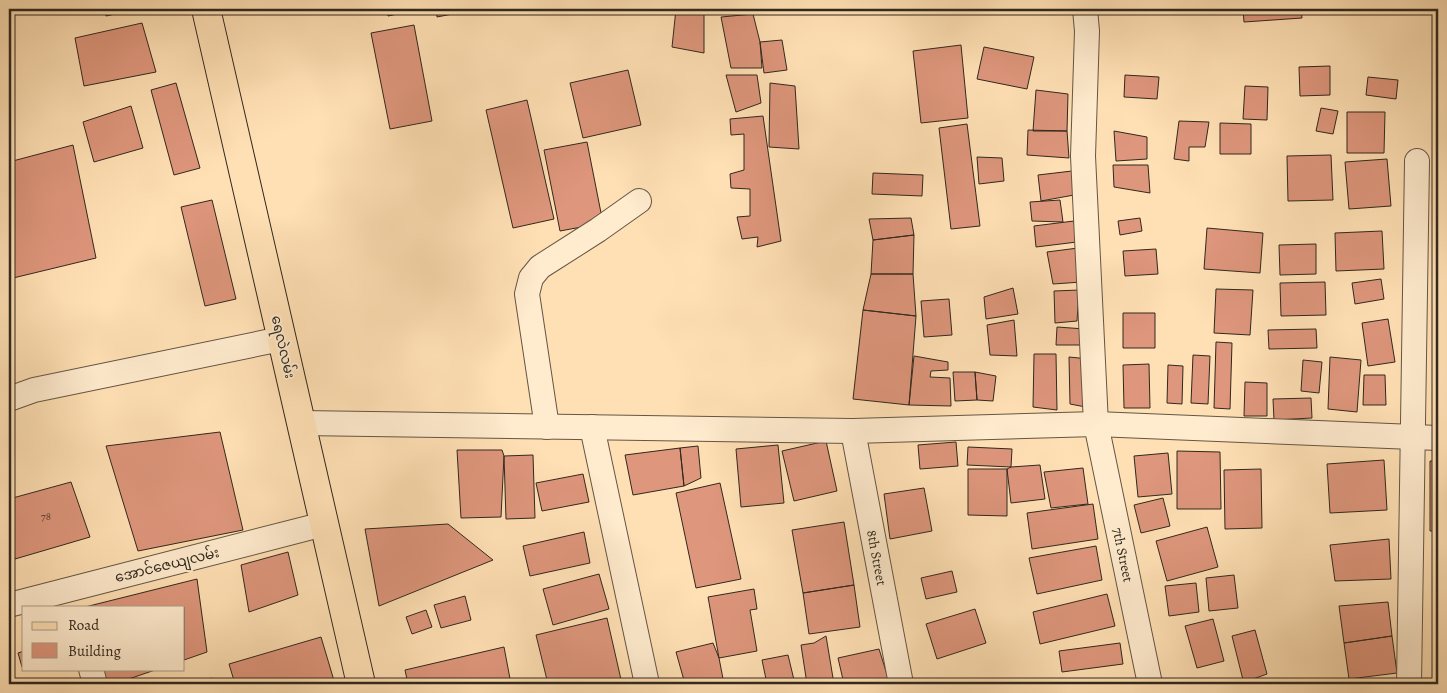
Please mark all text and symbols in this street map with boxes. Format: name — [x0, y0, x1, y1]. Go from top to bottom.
street label: ရေလဲလမ်း — [265, 313, 300, 381]
house number: 78 — [41, 509, 51, 524]
street label: 7th Street — [1108, 526, 1138, 584]
street label: 8th Street — [862, 528, 892, 587]
street label: အောင်ဇေယျလမ်း — [113, 542, 222, 589]
legend — [22, 606, 185, 670]
text: Road — [68, 615, 100, 635]
text: Building — [68, 641, 121, 661]

